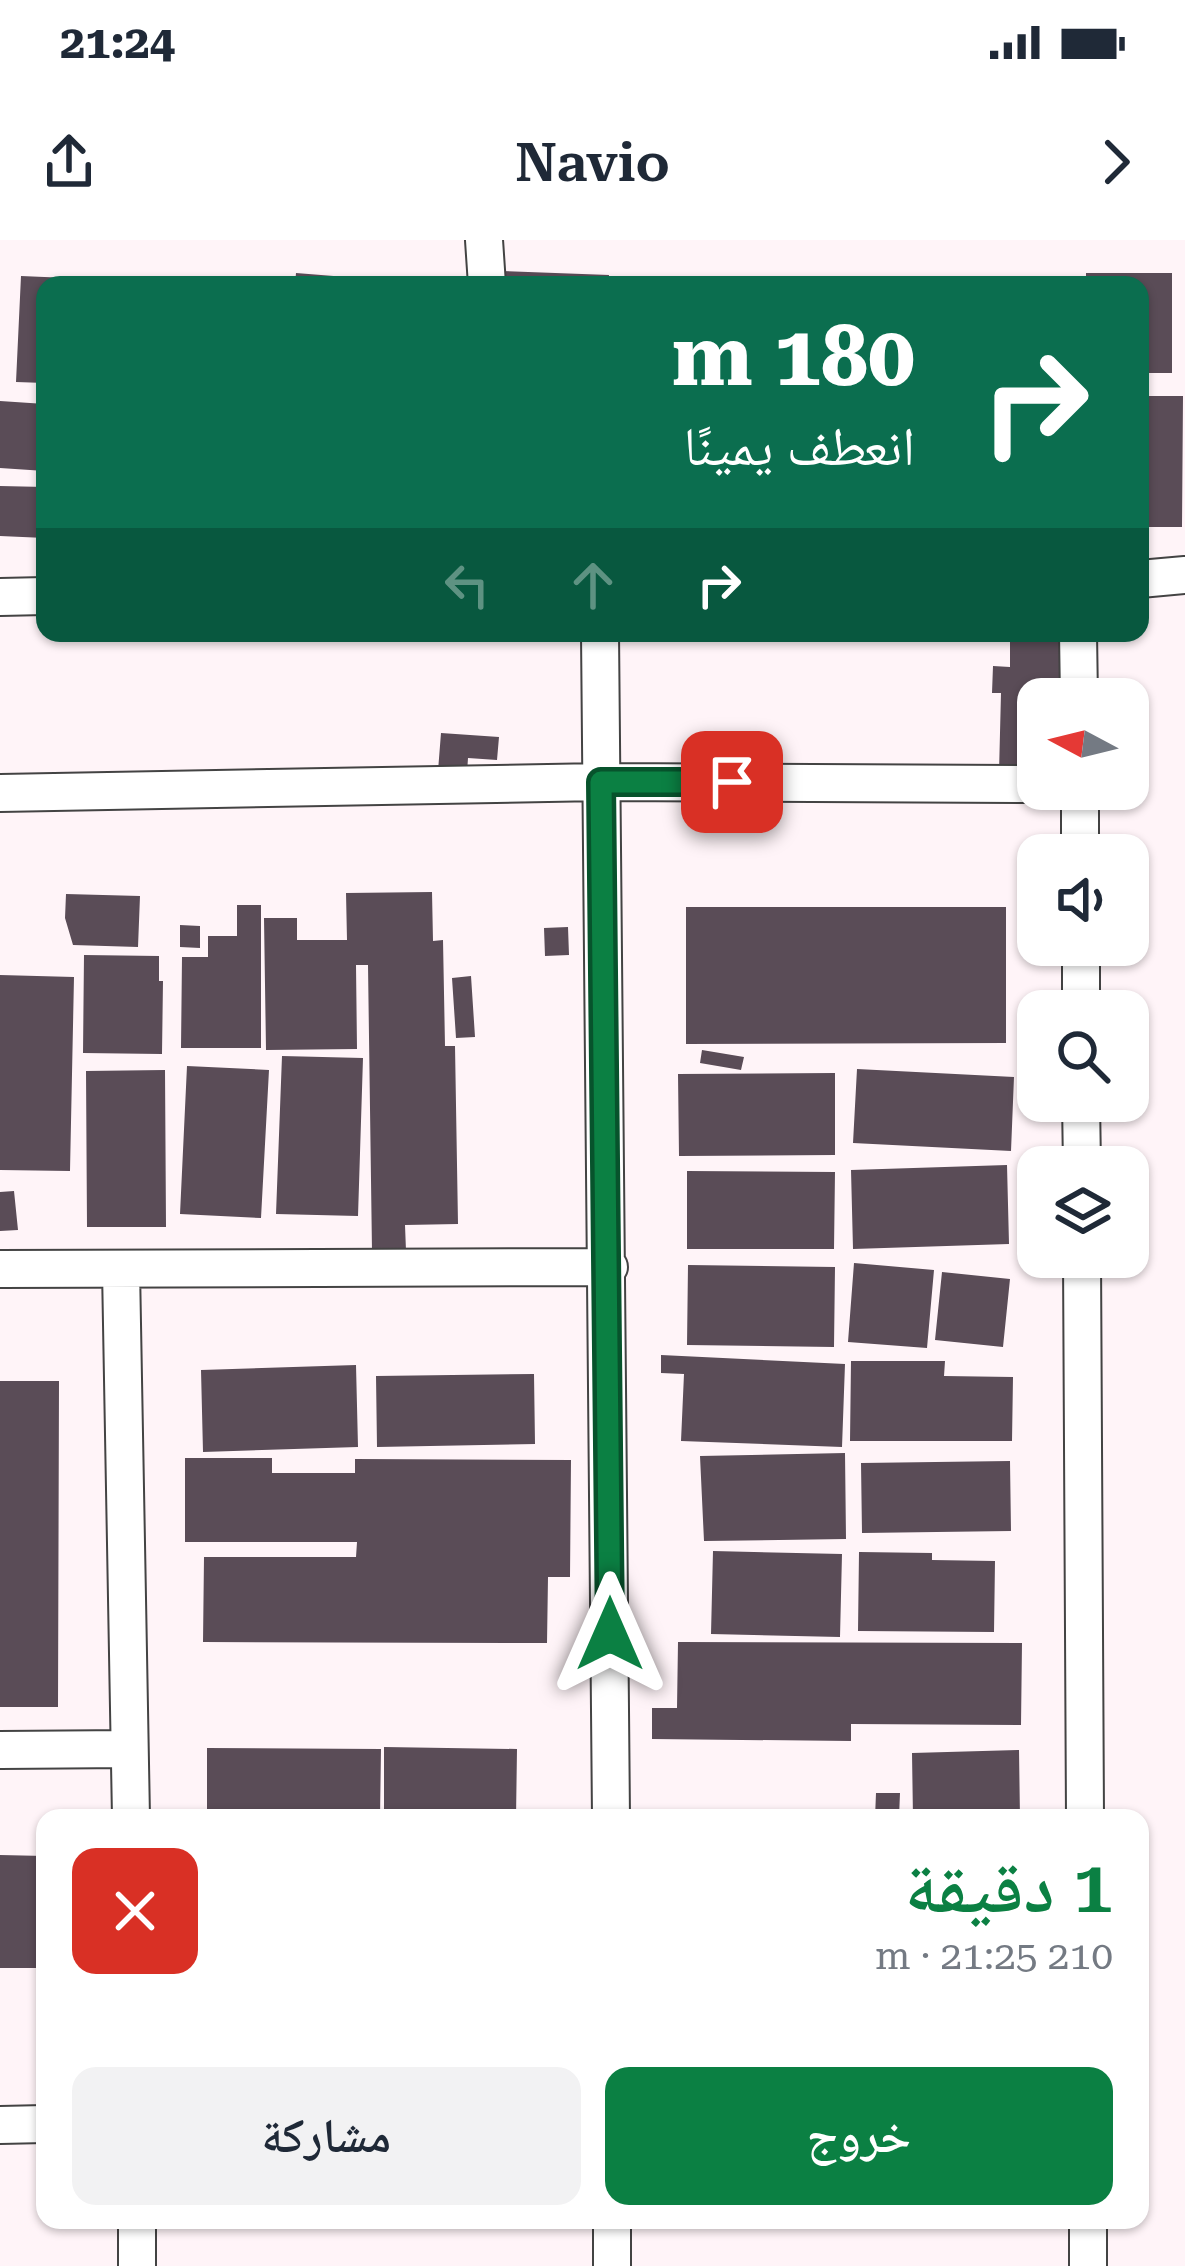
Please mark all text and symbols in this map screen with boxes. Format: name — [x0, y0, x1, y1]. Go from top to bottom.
text: 21:24 — [60, 16, 175, 69]
icon: share — [36, 129, 102, 195]
icon: forward — [1083, 129, 1149, 195]
text: Navio — [515, 131, 670, 194]
text: 180 m — [672, 307, 915, 405]
icon: right — [957, 324, 1113, 480]
text: انعطف يمينًا — [684, 415, 915, 478]
icon: left — [434, 552, 500, 618]
icon: ahead — [560, 552, 626, 618]
icon: right — [686, 552, 752, 618]
north arrow — [1017, 678, 1149, 810]
map controls — [1017, 678, 1149, 1278]
pin — [681, 731, 783, 833]
icon: arrive — [699, 749, 765, 815]
button: sound — [1017, 834, 1149, 966]
button: search — [1017, 990, 1149, 1122]
button: layers — [1017, 1146, 1149, 1278]
position arrow — [547, 1571, 673, 1697]
text: 1 دقيقة — [905, 1845, 1113, 1930]
button: close — [72, 1848, 198, 1974]
text: 210 m · 21:25 — [875, 1933, 1113, 1979]
button: مشاركة — [72, 2067, 581, 2205]
button: خروج — [605, 2067, 1113, 2205]

